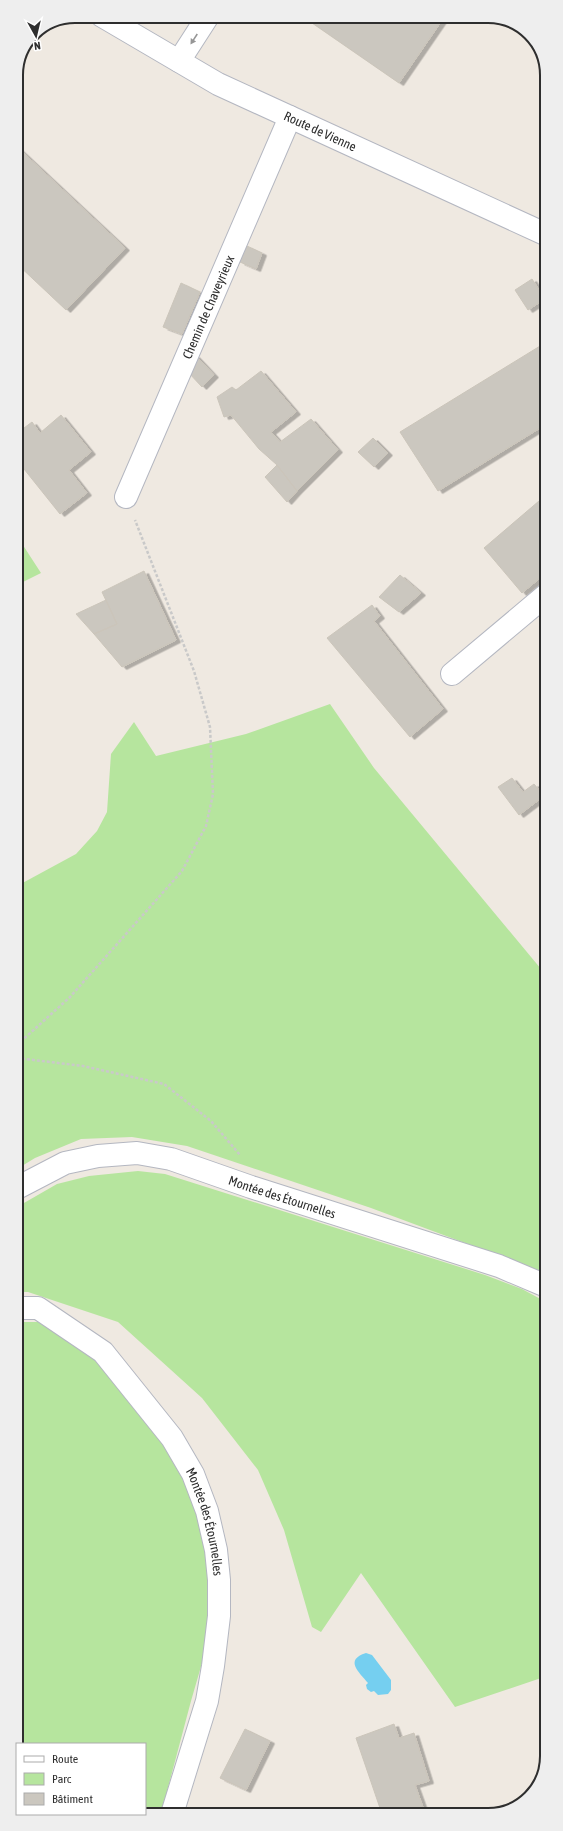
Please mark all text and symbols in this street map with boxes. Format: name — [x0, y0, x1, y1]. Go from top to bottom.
north arrow — [16, 16, 56, 56]
one-way arrow — [190, 33, 197, 44]
text: N — [33, 40, 41, 52]
street label: Route de Vienne — [282, 108, 359, 154]
street label: Chemin de Chaveyrieux — [179, 252, 237, 361]
street label: Montée des Étournelles — [227, 1172, 338, 1221]
street label: Montée des Étournelles — [183, 1465, 226, 1577]
legend — [16, 1743, 146, 1815]
text: Route — [52, 1752, 78, 1766]
text: Parc — [52, 1772, 72, 1786]
text: Bâtiment — [52, 1792, 93, 1806]

